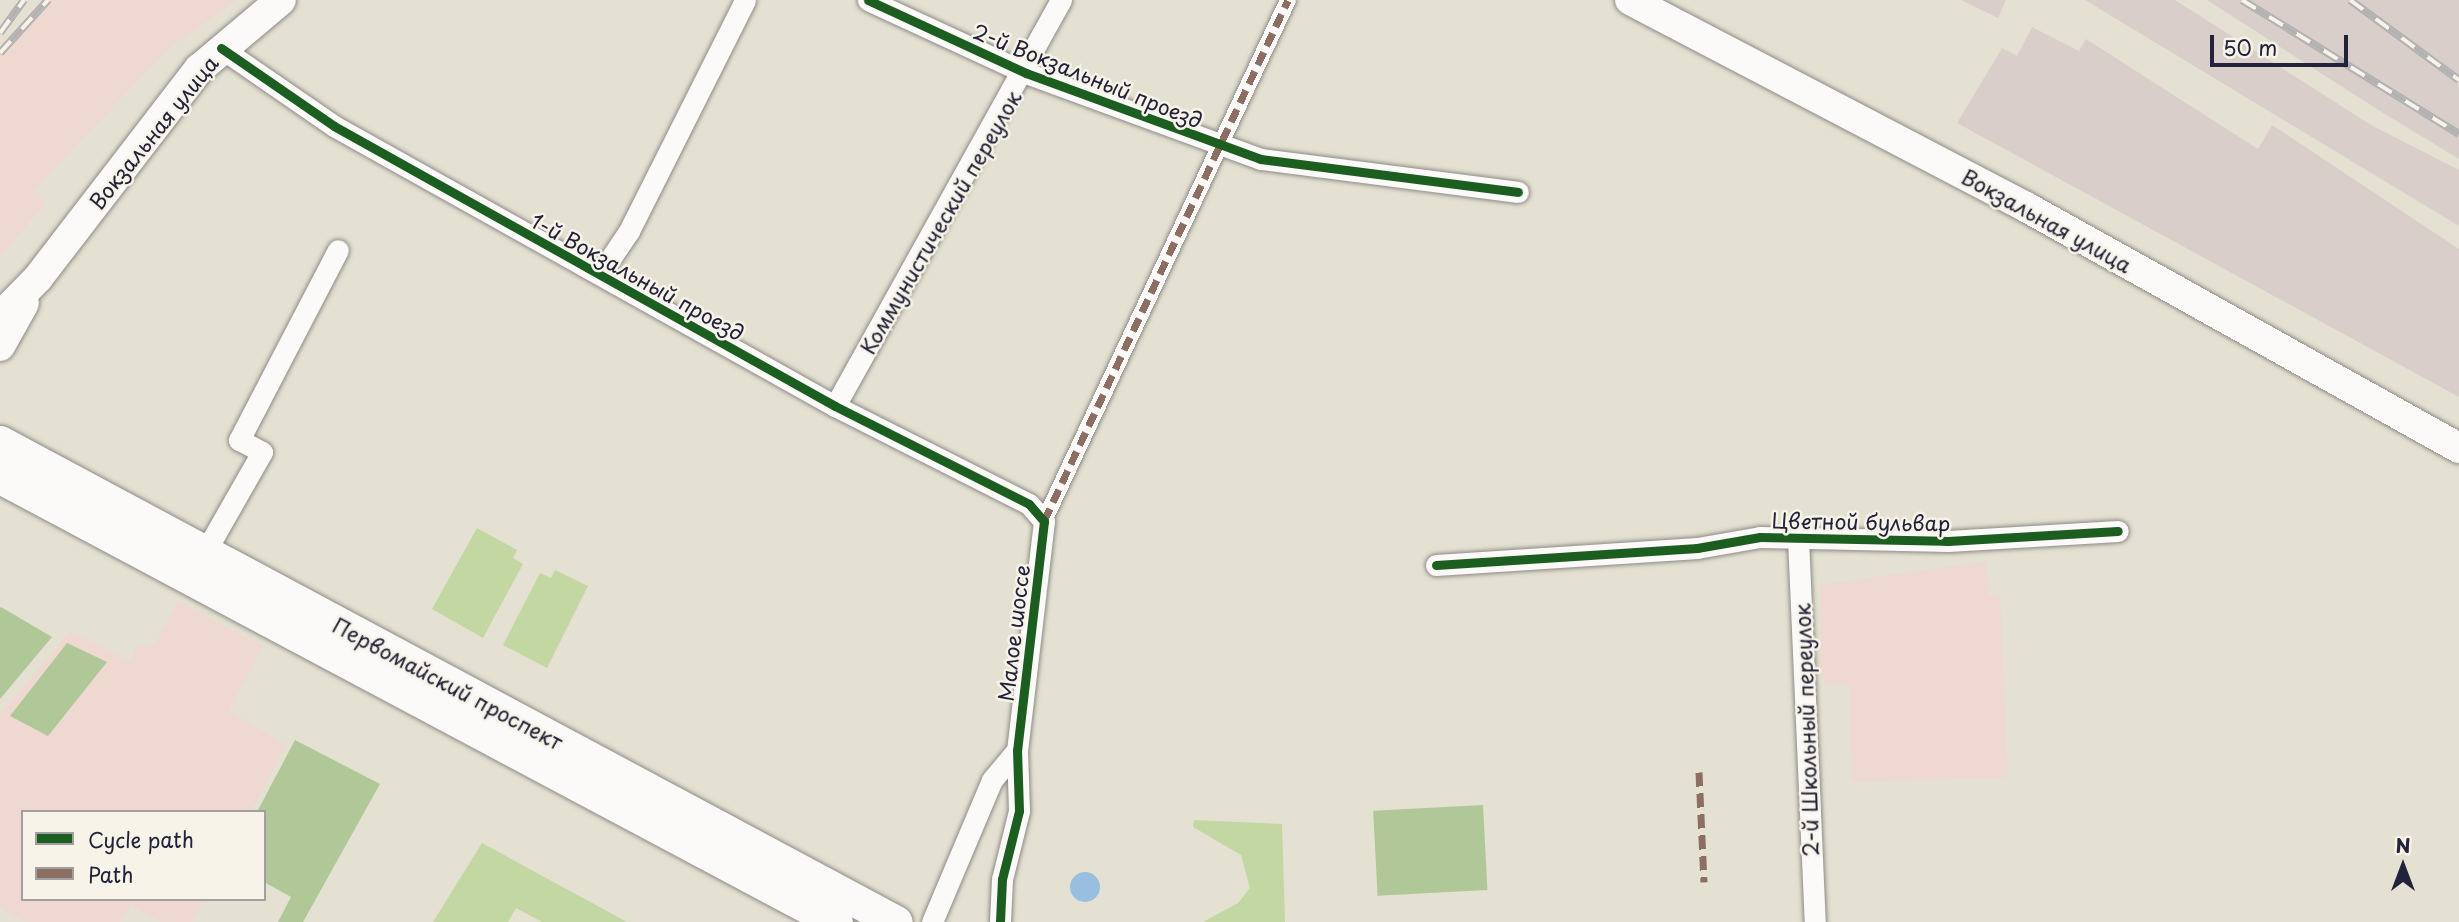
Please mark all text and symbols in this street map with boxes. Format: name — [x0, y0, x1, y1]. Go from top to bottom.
street label: 2-й Вокзальный проезд — [969, 17, 1207, 133]
scale bar — [2214, 21, 2352, 65]
text: 50 m — [2223, 31, 2277, 63]
street label: Вокзальная улица — [83, 50, 223, 214]
street label: Коммунистический переулок — [854, 86, 1026, 358]
street label: Вокзальная улица — [1957, 163, 2137, 277]
street label: 1-й Вокзальный проезд — [527, 207, 749, 345]
street label: Цветной бульвар — [1772, 507, 1950, 535]
street label: Малое шоссе — [992, 563, 1034, 703]
street label: 2-й Школьный переулок — [1789, 603, 1823, 857]
street label: Первомайский проспект — [329, 612, 567, 754]
legend — [21, 810, 266, 901]
text: Cycle path — [88, 823, 194, 855]
north arrow — [2368, 831, 2438, 901]
text: N — [2395, 831, 2411, 859]
text: Path — [88, 858, 133, 890]

